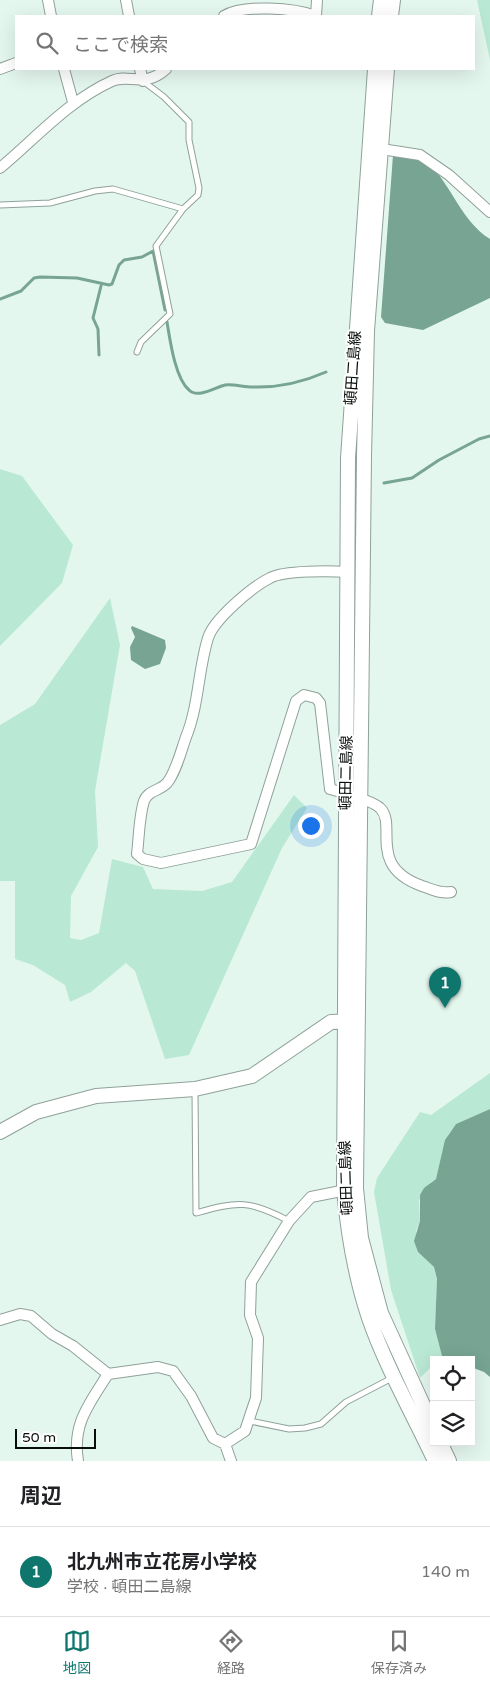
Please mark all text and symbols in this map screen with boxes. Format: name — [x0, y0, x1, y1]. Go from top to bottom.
search box — [15, 15, 475, 70]
icon: search — [33, 29, 61, 57]
text: ここで検索 — [73, 34, 168, 56]
street label: 頓田二島線 — [341, 330, 365, 406]
street label: 頓田二島線 — [336, 735, 356, 811]
your location — [298, 813, 324, 839]
pin: 1 — [429, 967, 461, 1008]
street label: 頓田二島線 — [336, 1140, 356, 1216]
map controls — [430, 1356, 475, 1446]
button: locate — [430, 1356, 475, 1401]
button: layers — [430, 1401, 475, 1446]
scale bar — [15, 1426, 96, 1449]
text: 50 m — [22, 1429, 56, 1446]
text: 周辺 — [20, 1484, 62, 1509]
text: 北九州市立花房小学校 — [67, 1551, 257, 1573]
text: 1 — [31, 1562, 41, 1582]
text: 140 m — [421, 1562, 470, 1582]
text: 学校 · 頓田二島線 — [67, 1577, 191, 1597]
tab: 地図 — [63, 1627, 91, 1677]
tab: 経路 — [217, 1627, 245, 1677]
tab: 保存済み — [371, 1627, 427, 1677]

